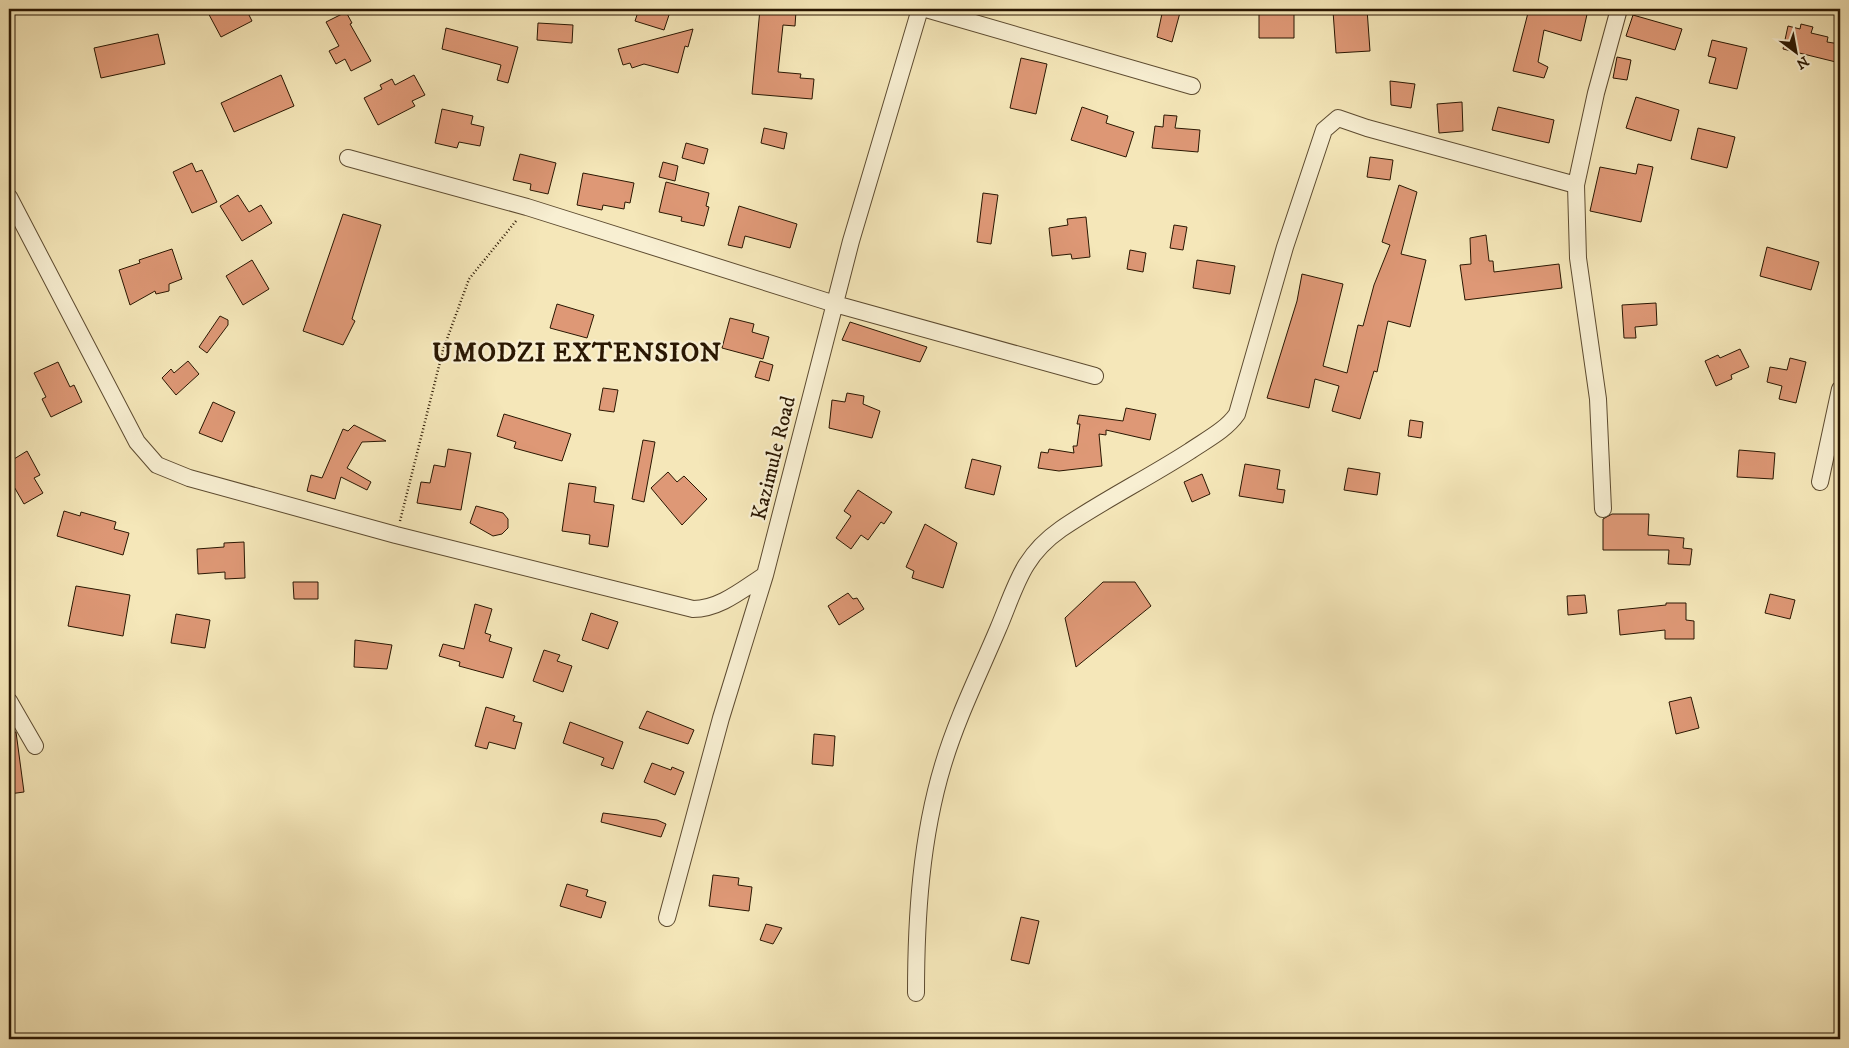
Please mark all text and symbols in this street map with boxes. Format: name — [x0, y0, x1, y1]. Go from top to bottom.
north arrow — [1772, 28, 1822, 78]
text: N — [1792, 51, 1812, 73]
district label: UMODZI EXTENSION — [432, 337, 722, 370]
street label: Kazimule Road — [746, 393, 802, 523]

